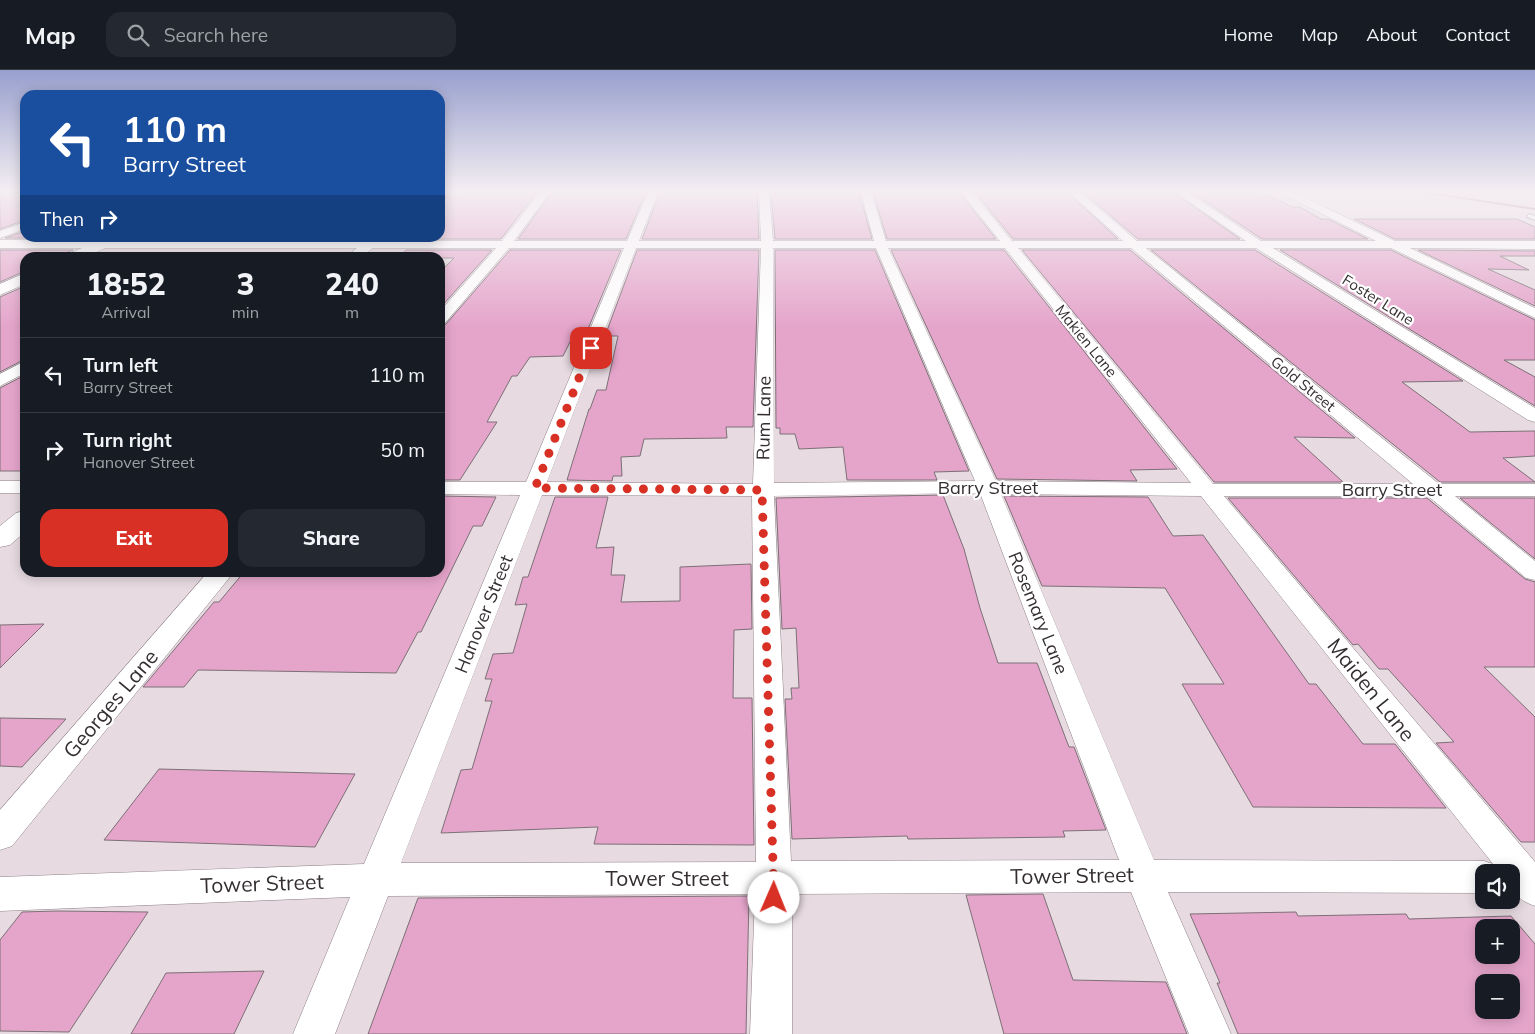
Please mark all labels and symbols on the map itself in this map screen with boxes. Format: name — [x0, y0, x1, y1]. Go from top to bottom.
street label: Foster Lane — [1339, 270, 1418, 329]
street label: Makien Lane — [1051, 300, 1122, 381]
pin — [570, 327, 612, 369]
street label: Gold Street — [1267, 352, 1339, 415]
street label: Rum Lane — [751, 376, 776, 460]
street label: Barry Street — [938, 476, 1038, 499]
street label: Barry Street — [1342, 478, 1442, 501]
street label: Rosemary Lane — [1003, 548, 1074, 677]
street label: Hanover Street — [449, 551, 518, 676]
street label: Maiden Lane — [1322, 633, 1421, 746]
street label: Georges Lane — [57, 644, 163, 763]
street label: Tower Street — [1010, 861, 1134, 889]
street label: Tower Street — [605, 865, 729, 891]
street label: Tower Street — [200, 868, 324, 898]
position arrow — [747, 871, 799, 923]

